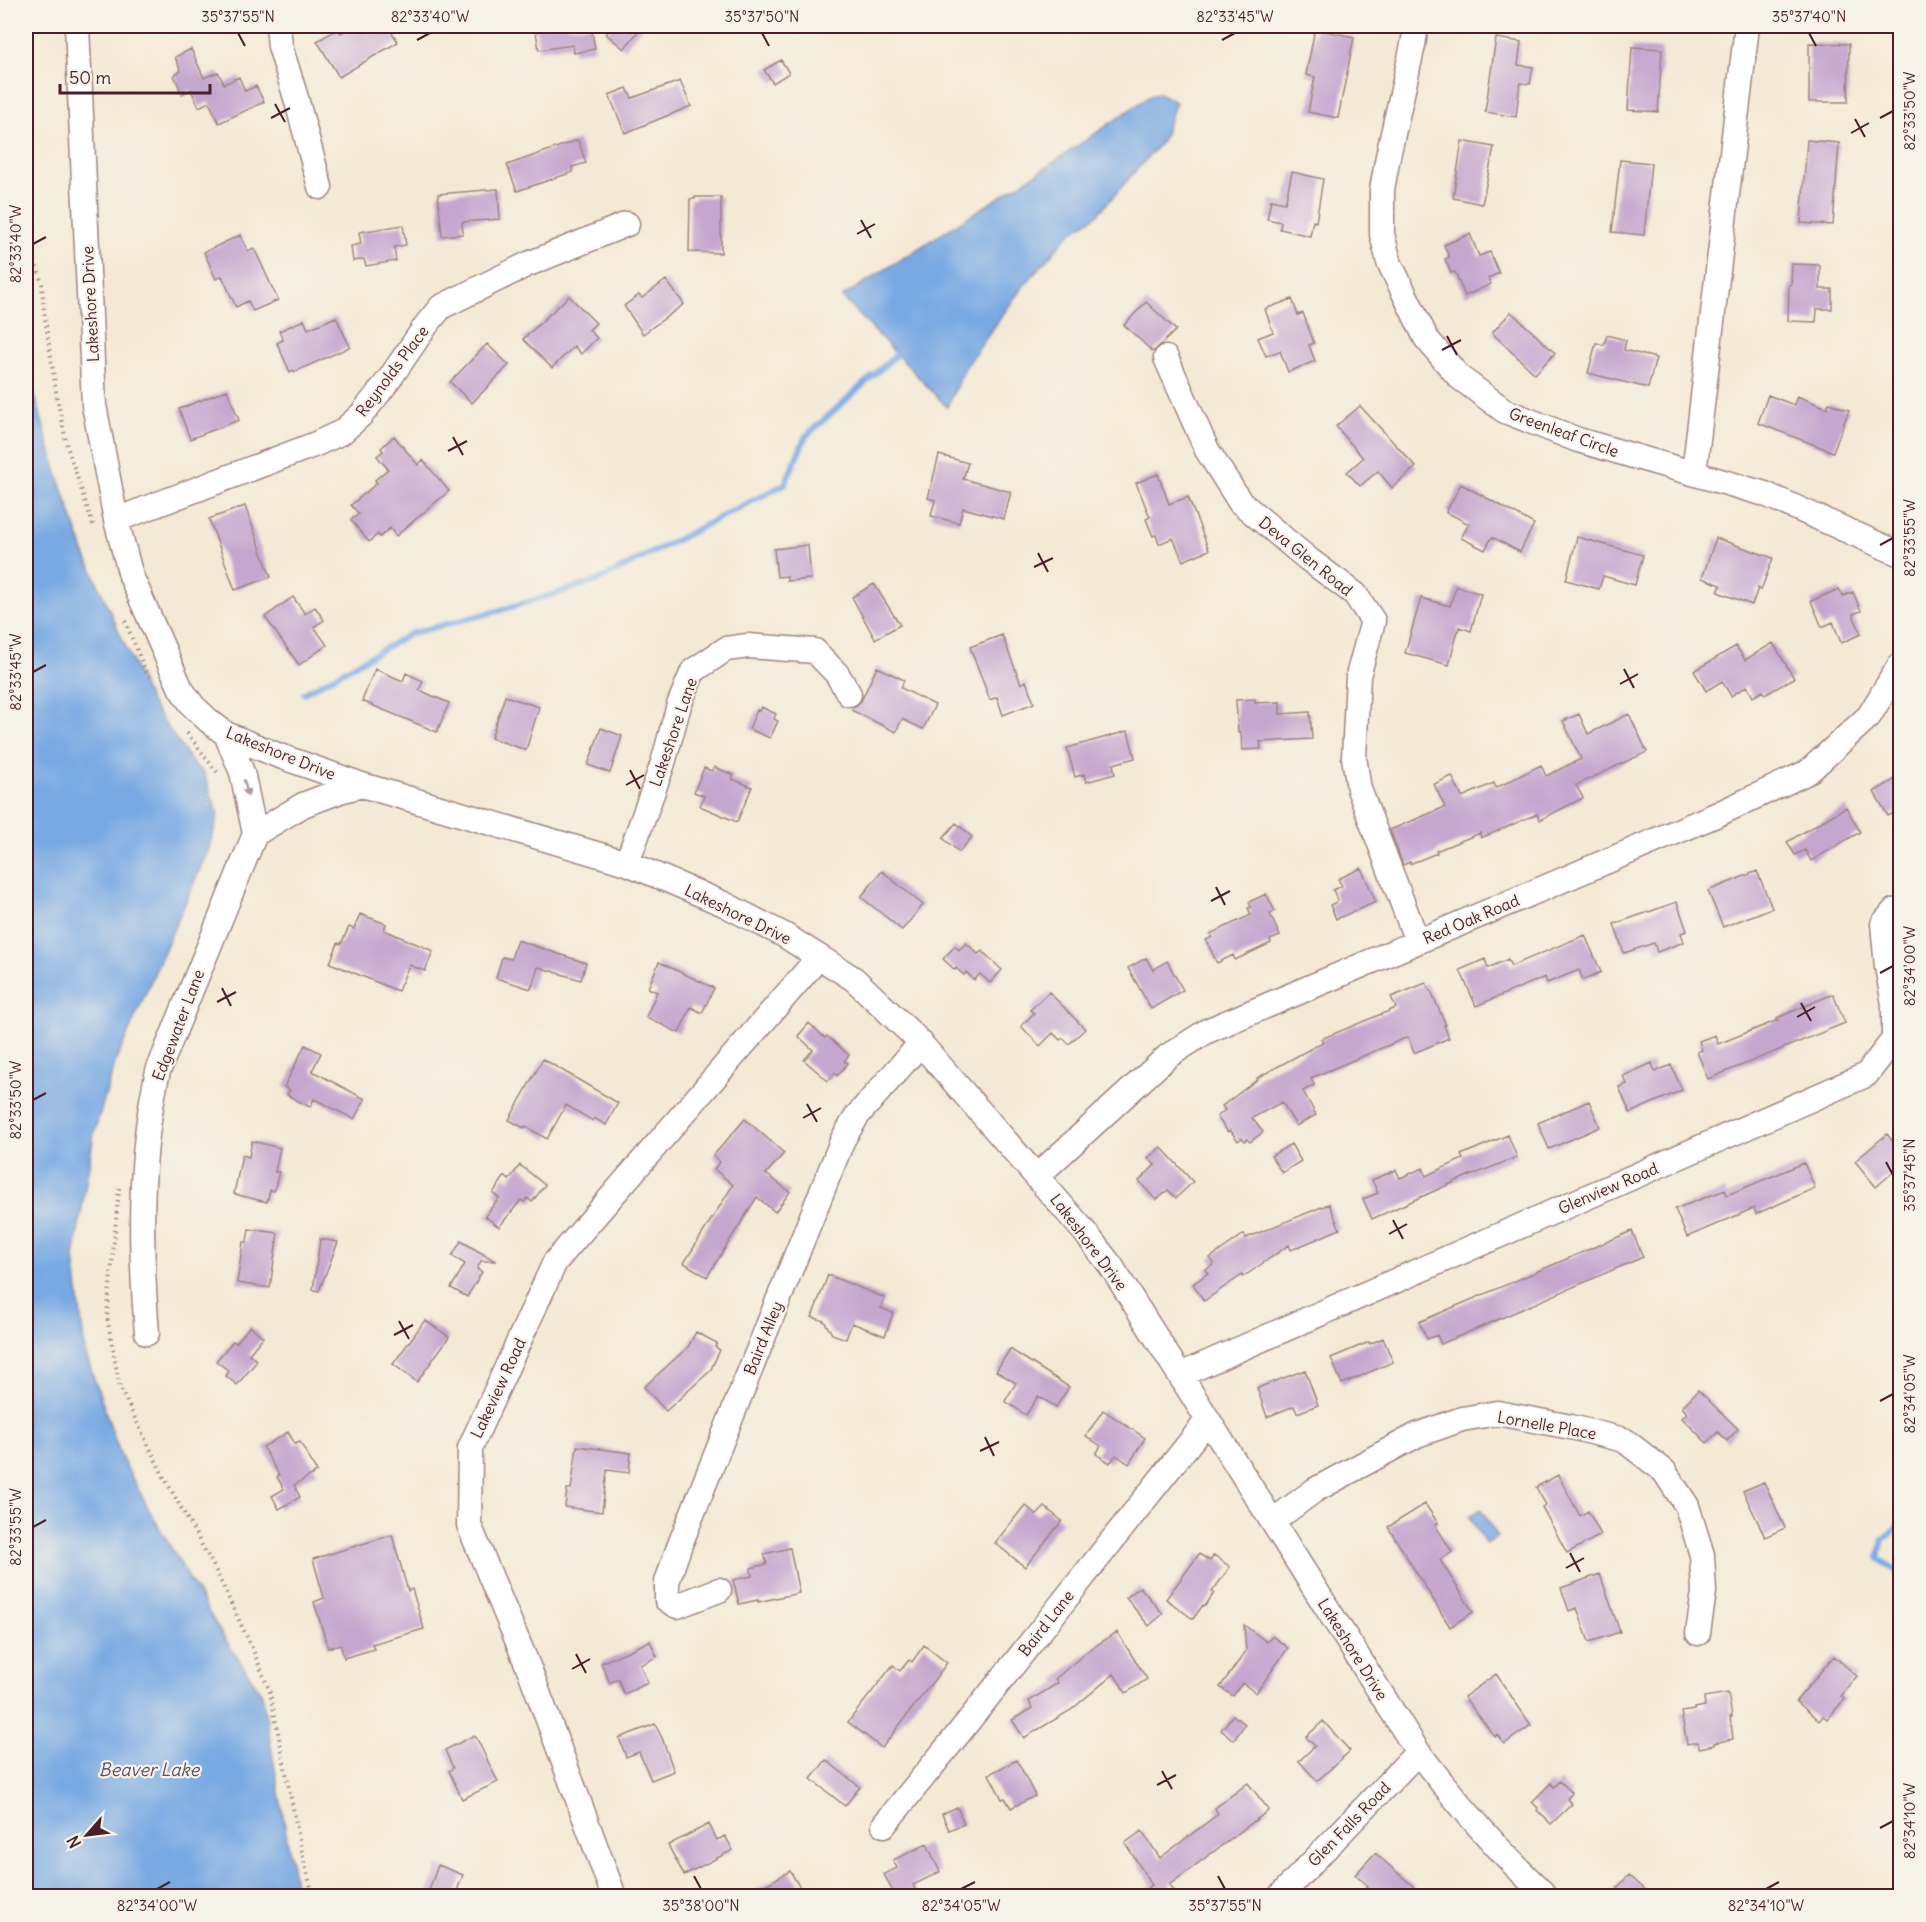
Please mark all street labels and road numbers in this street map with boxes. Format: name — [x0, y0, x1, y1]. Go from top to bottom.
street label: Lakeshore Drive — [77, 245, 103, 363]
street label: Reynolds Place — [351, 322, 433, 420]
street label: Greenleaf Circle — [1506, 403, 1622, 461]
street label: Deva Glen Road — [1255, 512, 1357, 600]
street label: Lakeshore Lane — [645, 675, 701, 789]
street label: Lakeshore Drive — [223, 722, 339, 784]
street label: Lakeshore Drive — [681, 880, 795, 948]
street label: Red Oak Road — [1420, 890, 1522, 948]
street label: Edgewater Lane — [148, 967, 208, 1083]
street label: Glenview Road — [1555, 1158, 1661, 1218]
street label: Lakeshore Drive — [1046, 1190, 1132, 1294]
street label: Baird Alley — [739, 1298, 787, 1378]
street label: Lakeview Road — [466, 1335, 530, 1441]
street label: Lornelle Place — [1496, 1406, 1598, 1444]
street label: Baird Lane — [1014, 1586, 1078, 1660]
street label: Lakeshore Drive — [1314, 1594, 1392, 1704]
street label: Glen Falls Road — [1304, 1777, 1394, 1871]

